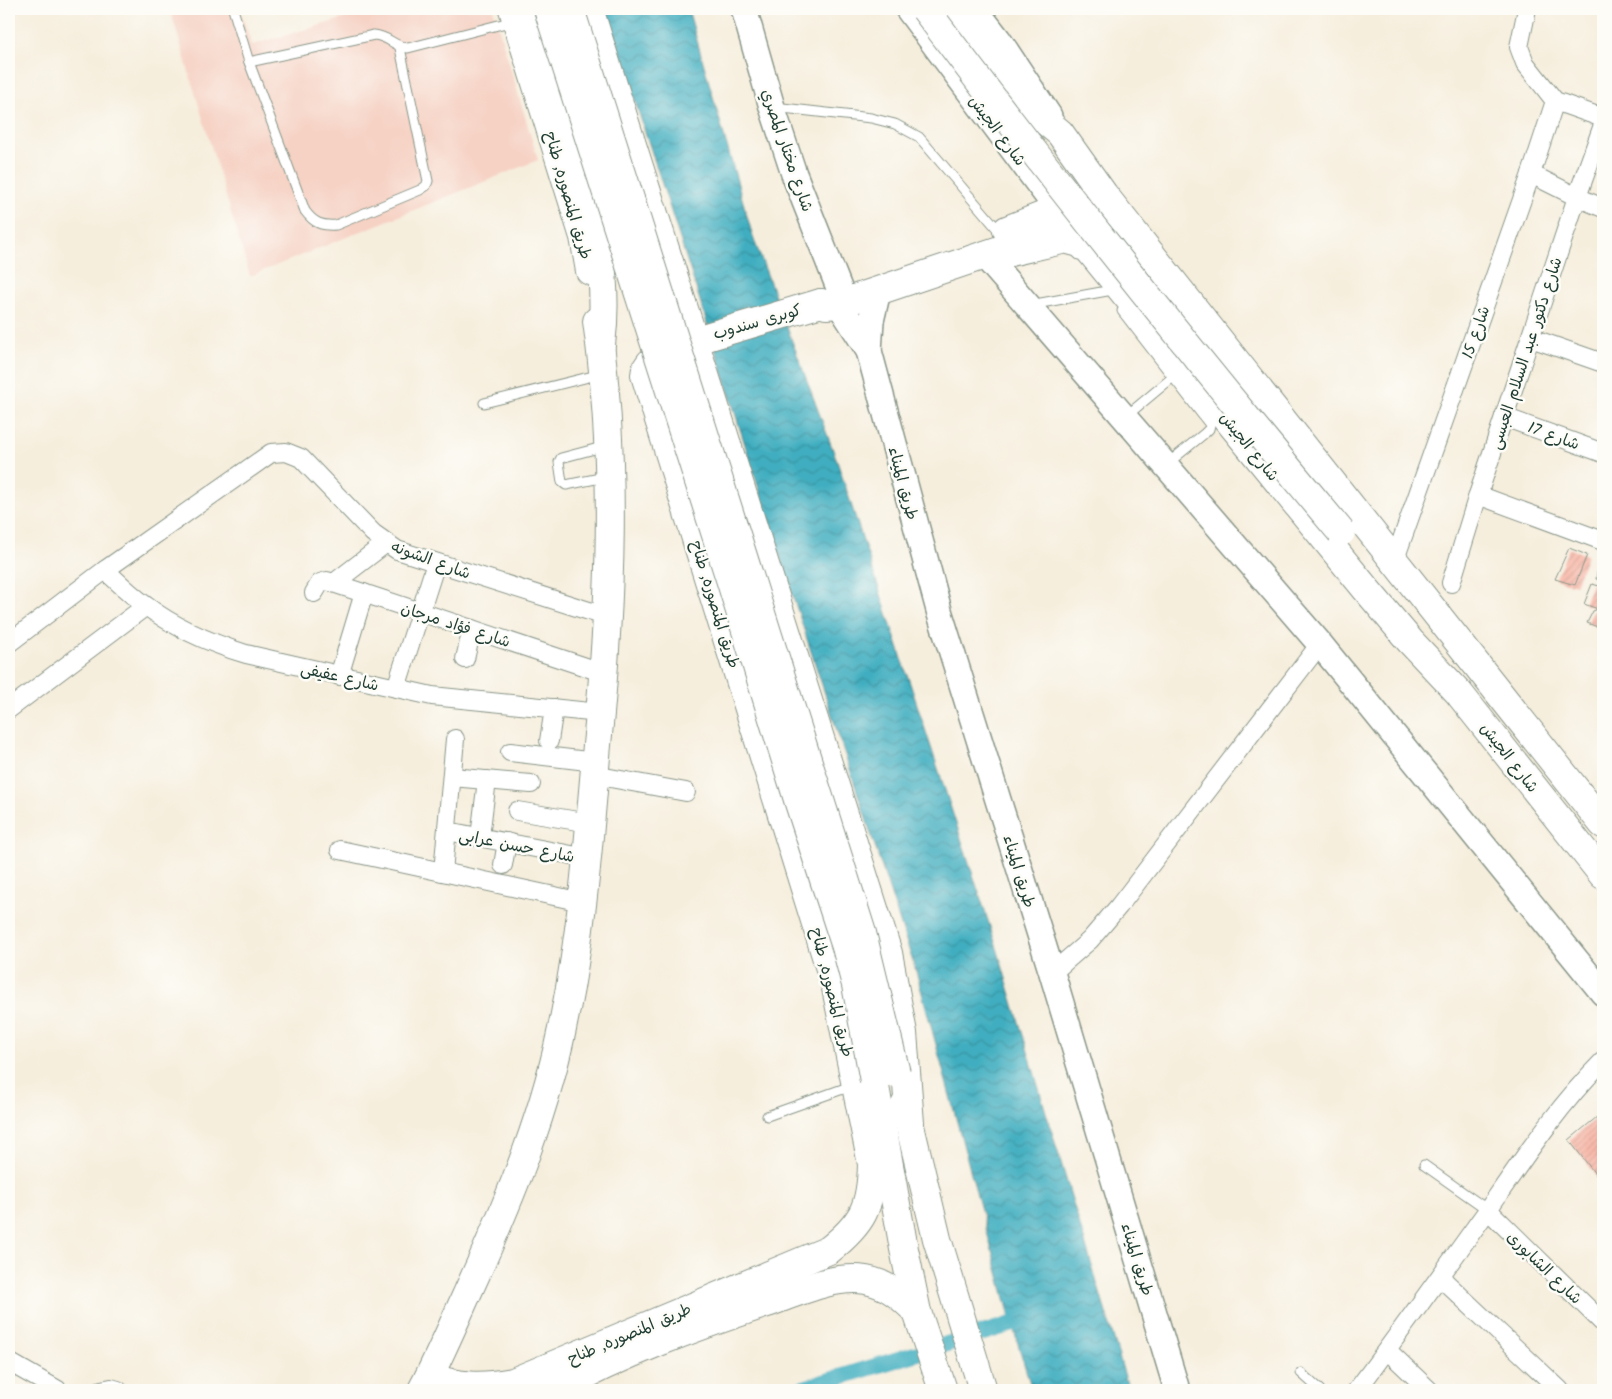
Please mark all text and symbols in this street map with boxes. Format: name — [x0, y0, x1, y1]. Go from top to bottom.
street label: شارع مختار المصري — [754, 86, 819, 215]
street label: شارع الجيش — [962, 90, 1032, 172]
street label: طريق المنصوره, طناح — [537, 128, 598, 263]
street label: شارع دكتور عبد السلام العبسى — [1483, 254, 1569, 453]
street label: كوبرى سندوب — [710, 298, 805, 347]
street label: شارع 15 — [1456, 303, 1497, 362]
street label: شارع الجيش — [1213, 407, 1285, 487]
street label: شارع 17 — [1524, 416, 1583, 457]
street label: طريق الميناء — [881, 444, 924, 523]
street label: شارع الشونه — [387, 534, 474, 586]
street label: طريق المنصوره, طناح — [683, 537, 746, 672]
street label: شارع فؤاد مرجان — [398, 596, 513, 655]
street label: شارع عفيفى — [298, 656, 381, 699]
street label: شارع الجيش — [1473, 717, 1544, 798]
street label: شارع حسن عرابى — [457, 823, 577, 870]
street label: طريق الميناء — [996, 832, 1042, 911]
street label: طريق المنصوره, طناح — [803, 925, 860, 1060]
street label: طريق الميناء — [1114, 1220, 1160, 1299]
street label: شارع الشابورى — [1500, 1225, 1587, 1311]
street label: طريق المنصوره, طناح — [564, 1297, 696, 1372]

